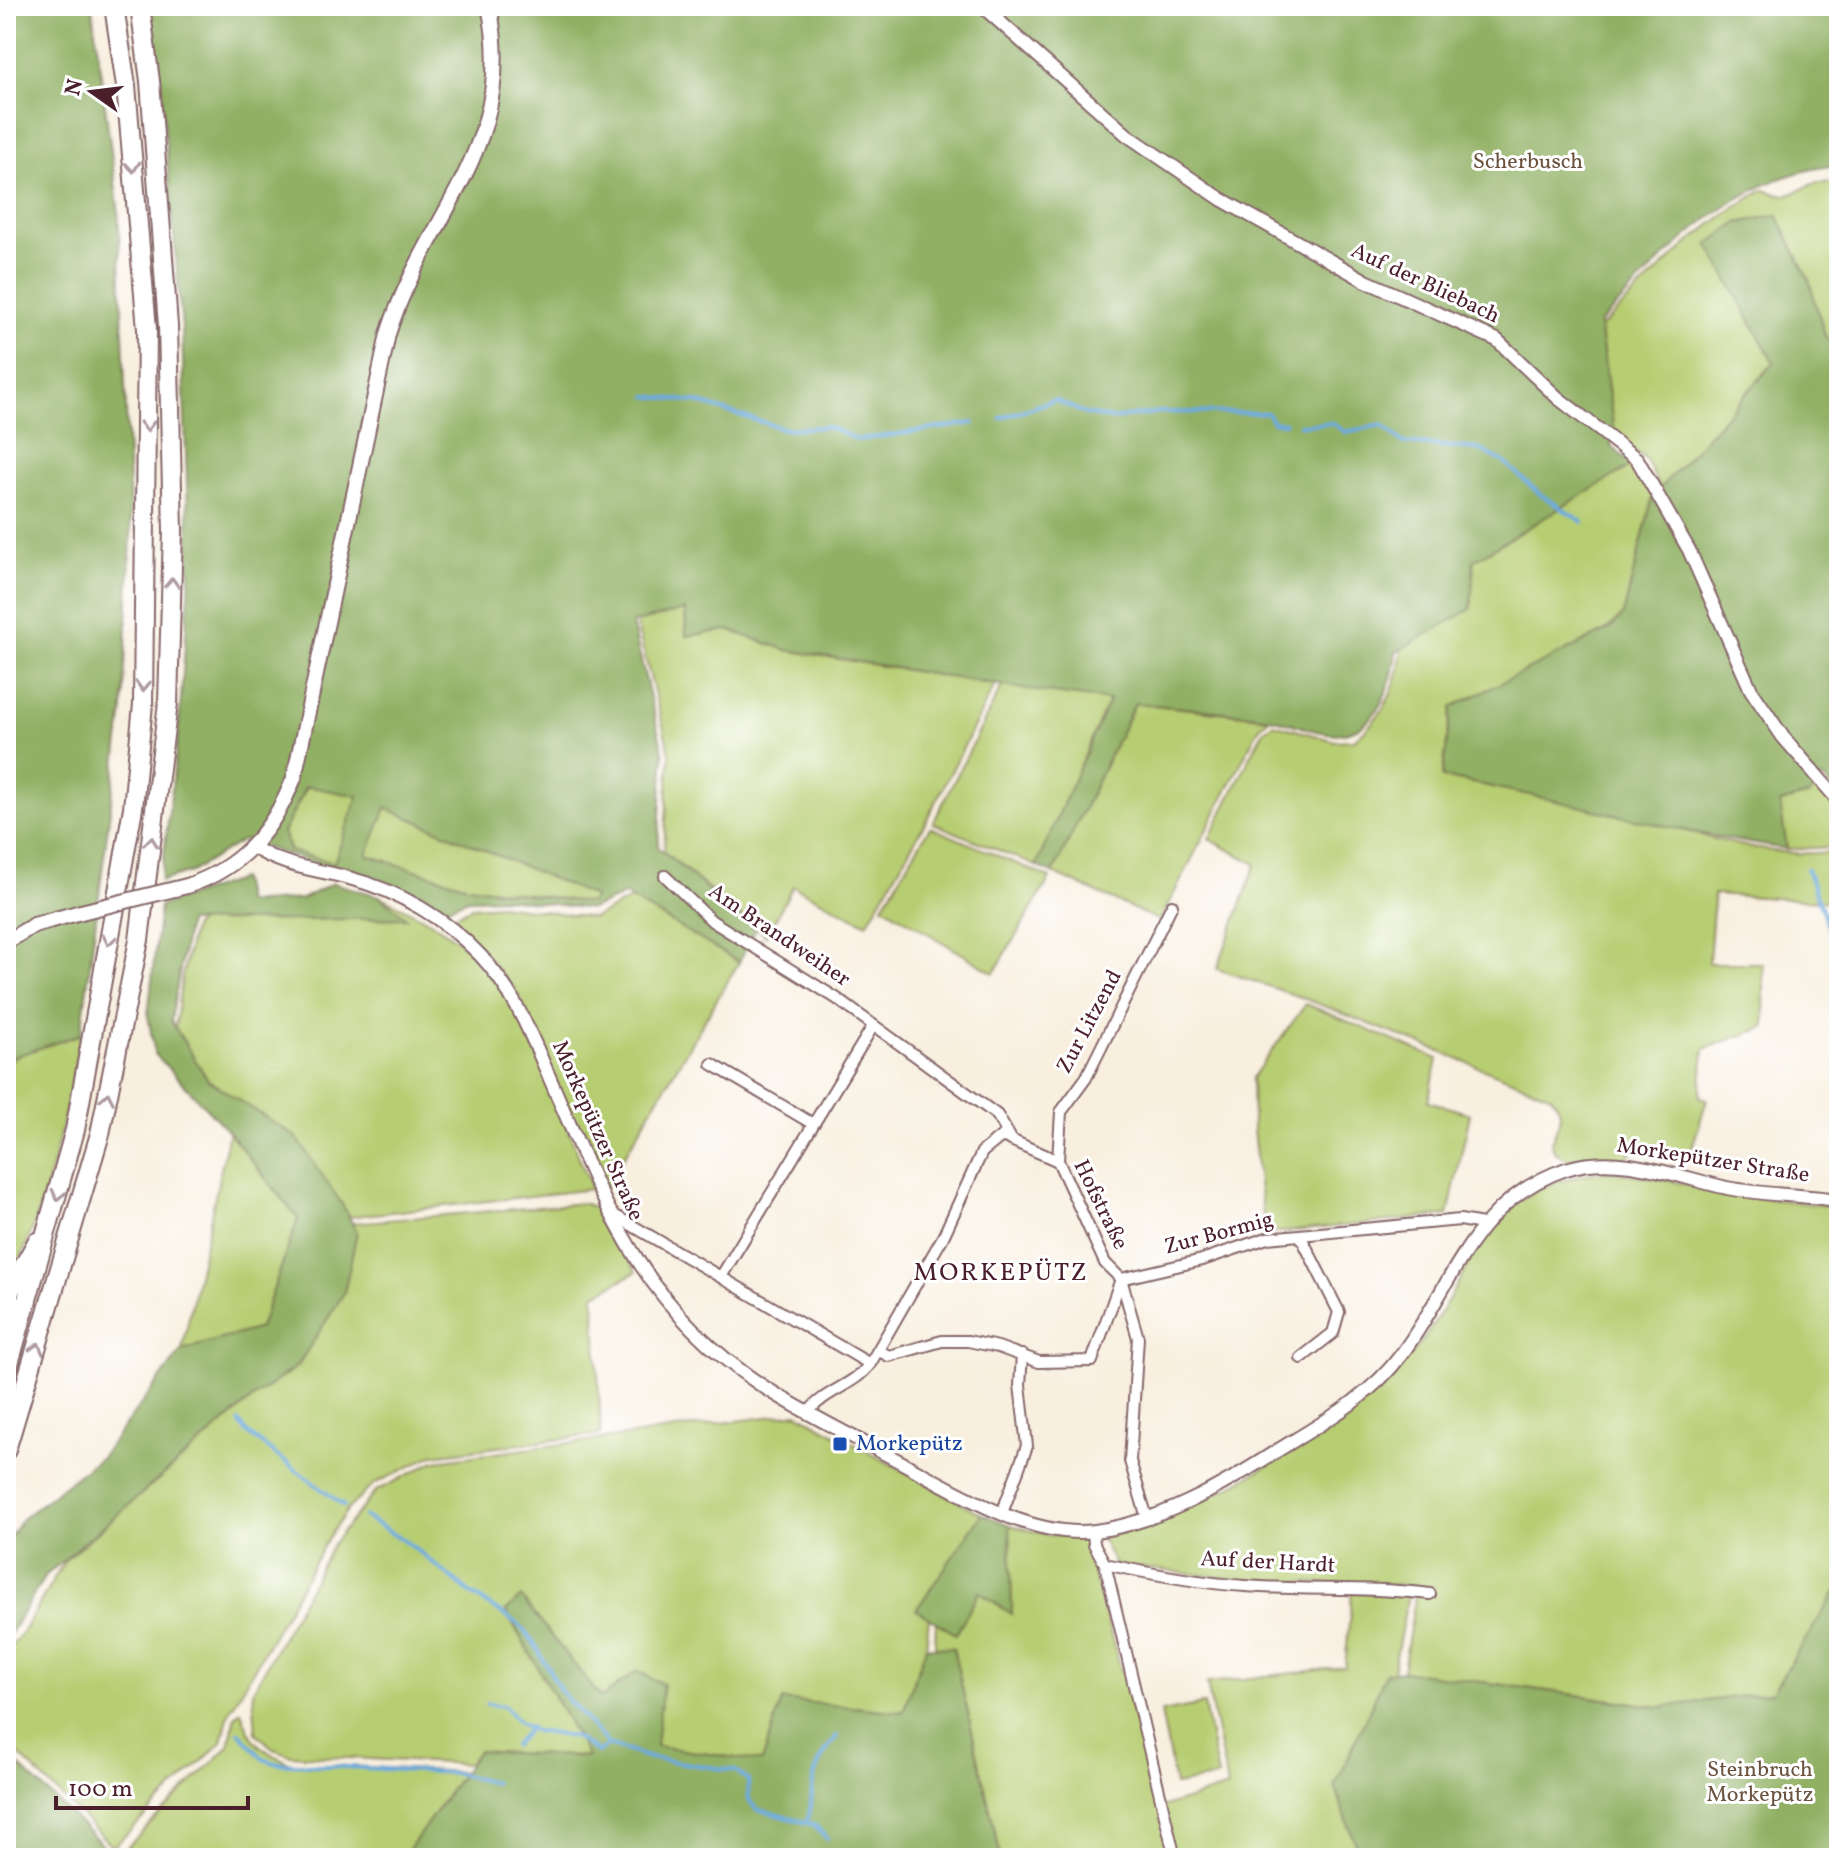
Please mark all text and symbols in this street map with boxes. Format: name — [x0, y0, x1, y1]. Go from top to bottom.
north arrow — [52, 52, 132, 132]
text: N — [58, 76, 92, 99]
park label: Scherbusch — [1473, 147, 1583, 178]
one-way arrow — [124, 161, 141, 174]
street label: Auf der Bliebach — [1346, 236, 1504, 332]
one-way arrow — [138, 420, 156, 433]
one-way arrow — [163, 576, 180, 589]
one-way arrow — [134, 680, 152, 693]
one-way arrow — [142, 835, 159, 849]
street label: Am Brandweiher — [702, 877, 856, 995]
one-way arrow — [102, 933, 119, 947]
street label: Zur Litzend — [1050, 965, 1130, 1079]
street label: Morkepützer Straße — [543, 1036, 651, 1226]
one-way arrow — [98, 1092, 115, 1105]
street label: Morkepützer Straße — [1615, 1130, 1811, 1192]
street label: Hofstraße — [1065, 1155, 1135, 1255]
one-way arrow — [51, 1187, 68, 1201]
street label: Zur Bormig — [1161, 1205, 1277, 1263]
district label: MORKEPÜTZ — [913, 1255, 1089, 1291]
one-way arrow — [28, 1342, 44, 1356]
place label: Morkepütz — [856, 1429, 963, 1460]
marker: Morkepütz — [831, 1435, 849, 1453]
street label: Auf der Hardt — [1200, 1544, 1336, 1582]
park label: Steinbruch Morkepütz — [1707, 1755, 1813, 1811]
scale bar — [56, 1760, 248, 1810]
text: 100 m — [68, 1773, 133, 1807]

